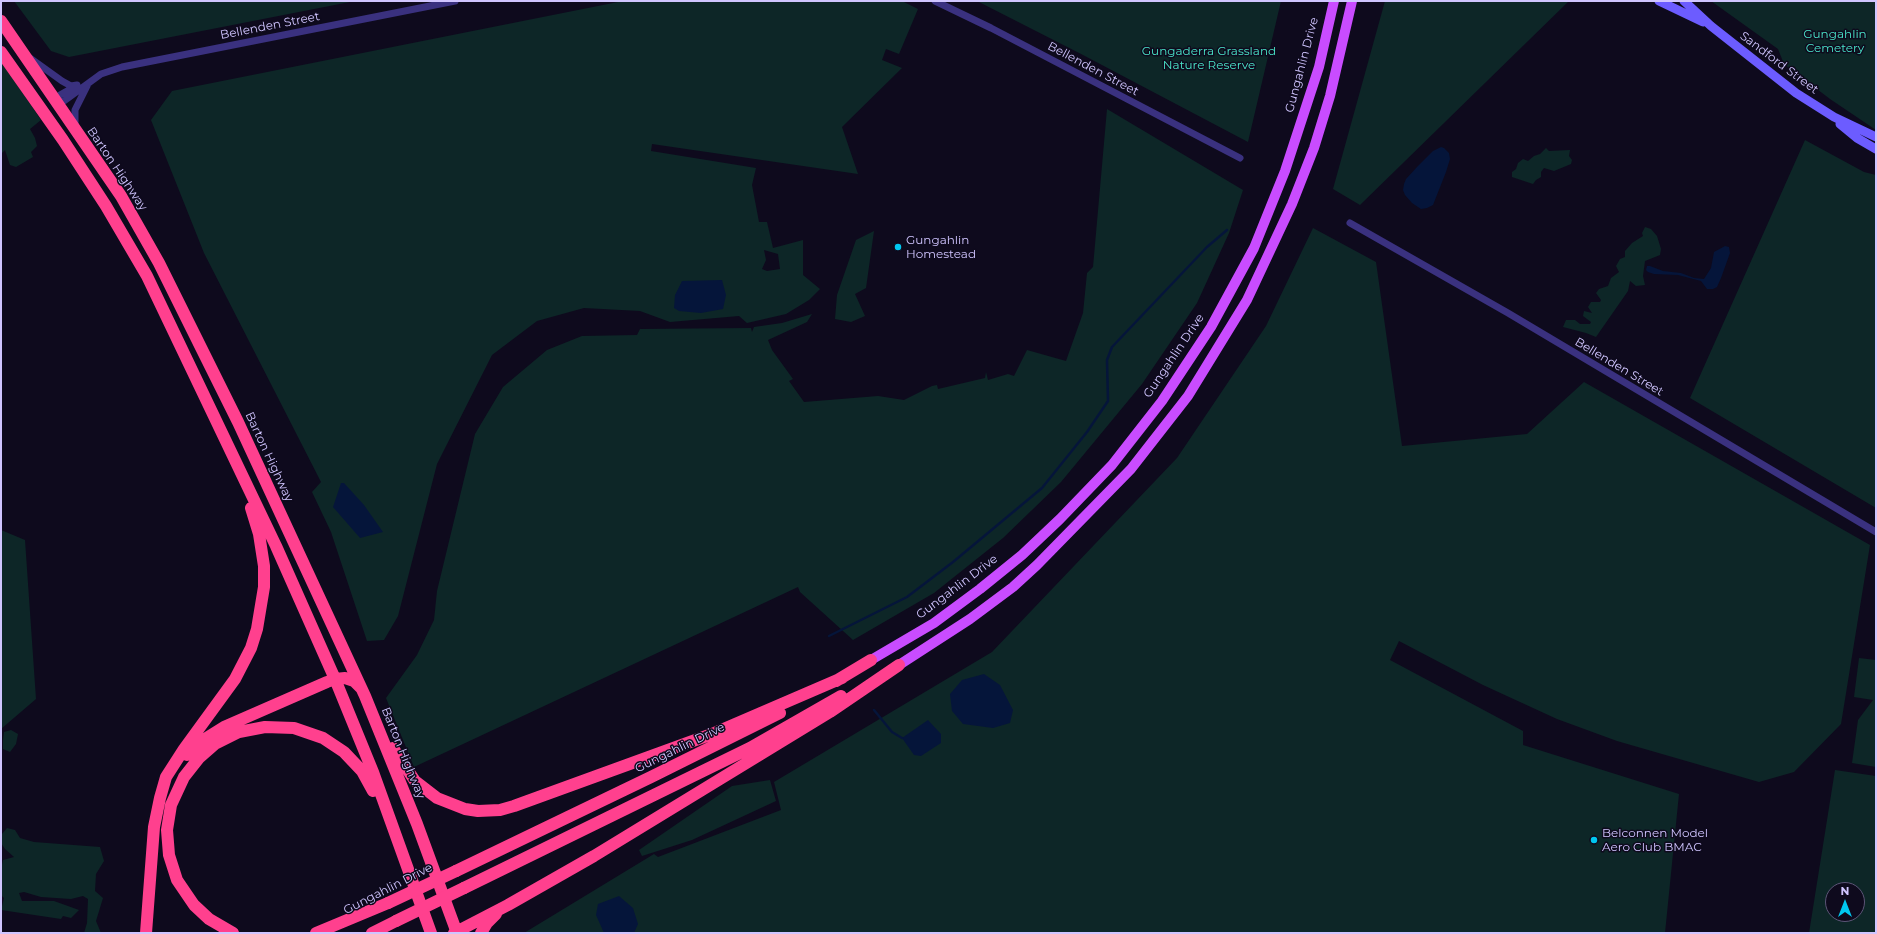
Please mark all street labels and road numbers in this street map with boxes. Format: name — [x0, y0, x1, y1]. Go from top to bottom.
street label: Bellenden Street — [219, 9, 321, 43]
street label: Gungahlin Drive — [1282, 16, 1322, 114]
street label: Sandford Street — [1737, 29, 1821, 97]
street label: Bellenden Street — [1045, 39, 1141, 99]
street label: Barton Highway — [84, 125, 150, 213]
street label: Gungahlin Drive — [1141, 311, 1207, 401]
street label: Bellenden Street — [1572, 335, 1666, 399]
street label: Barton Highway — [242, 410, 296, 504]
street label: Gungahlin Drive — [914, 552, 1000, 622]
street label: Barton Highway — [378, 705, 428, 801]
street label: Gungahlin Drive — [633, 720, 727, 776]
street label: Gungahlin Drive — [341, 860, 435, 918]

